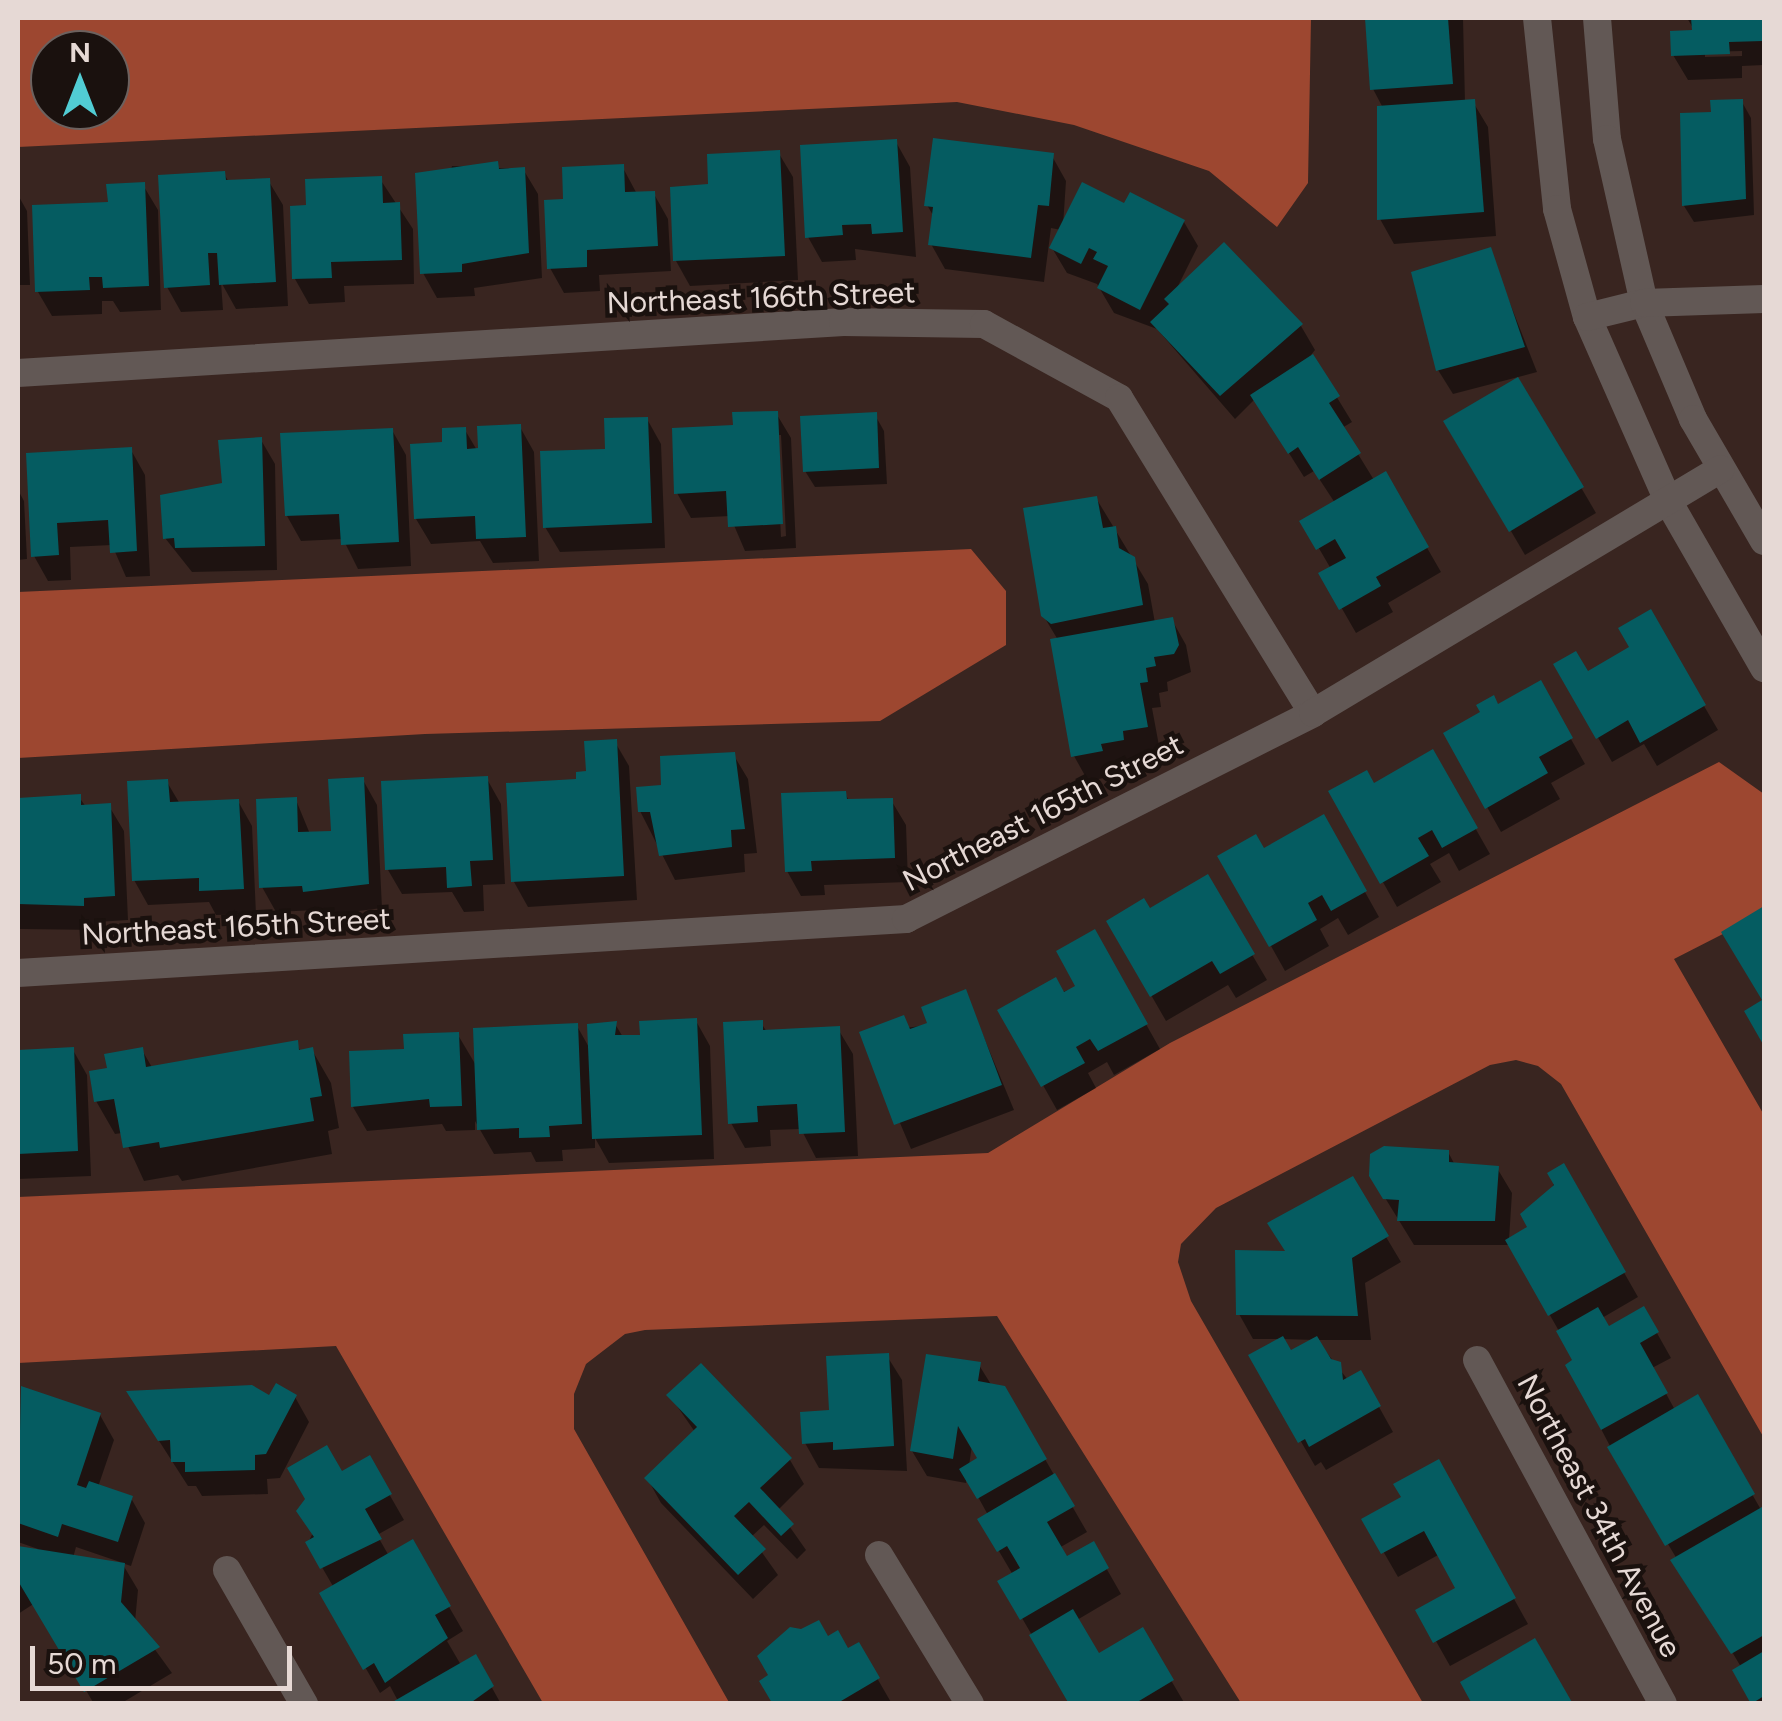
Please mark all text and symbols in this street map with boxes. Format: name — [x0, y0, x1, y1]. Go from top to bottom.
north arrow — [30, 30, 130, 130]
text: N — [69, 35, 91, 69]
street label: Northeast 166th Street — [606, 275, 916, 321]
street label: Northeast 165th Street — [897, 727, 1189, 899]
street label: Northeast 165th Street — [81, 901, 391, 953]
street label: Northeast 34th Avenue — [1509, 1368, 1689, 1664]
scale bar — [35, 1626, 298, 1688]
text: 50 m — [47, 1645, 116, 1682]

